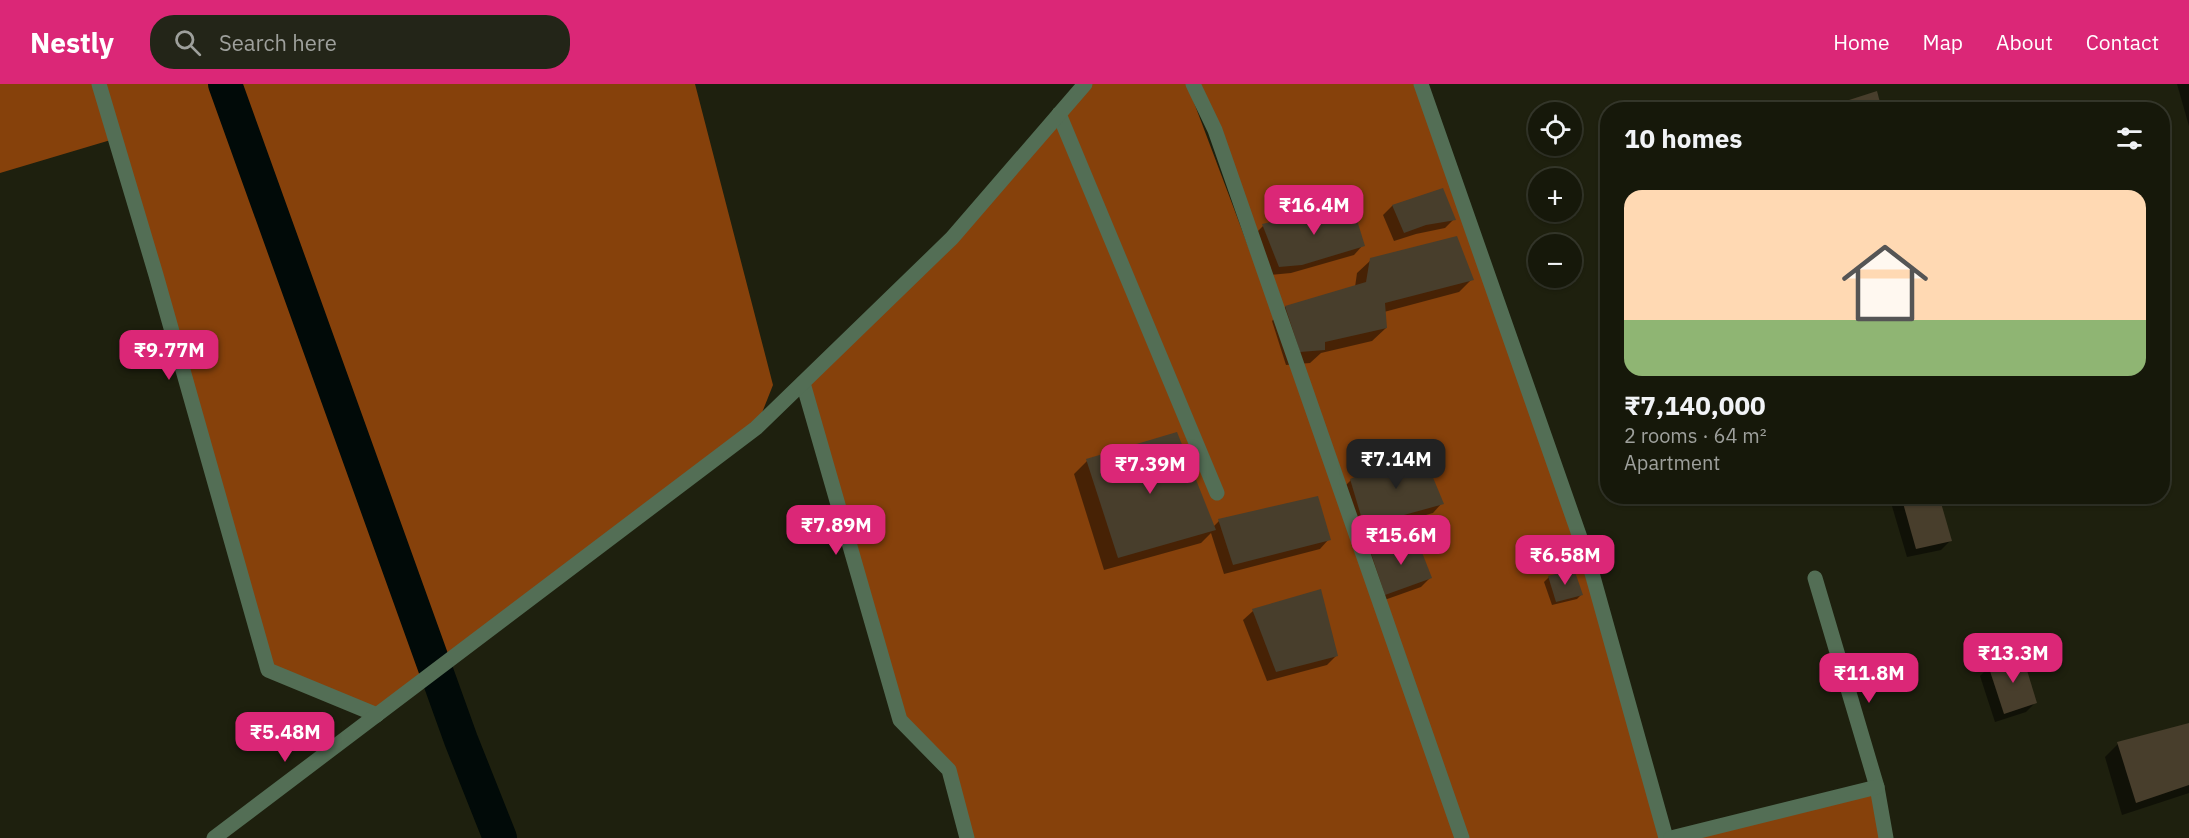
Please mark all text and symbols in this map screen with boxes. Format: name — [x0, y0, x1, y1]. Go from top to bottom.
search box — [150, 15, 570, 69]
text: Nestly — [30, 24, 114, 61]
icon: search — [171, 26, 204, 59]
text: Search here — [219, 28, 337, 57]
text: Home — [1833, 28, 1890, 56]
text: Map — [1923, 28, 1963, 56]
text: About — [1996, 28, 2053, 56]
text: Contact — [2086, 28, 2159, 56]
map controls — [1528, 102, 1582, 288]
button: locate — [1528, 102, 1582, 156]
text: 10 homes — [1624, 121, 1742, 155]
icon: filters — [2113, 122, 2146, 155]
button: + — [1528, 168, 1582, 222]
pin: ₹16.4M — [1265, 185, 1363, 236]
text: ₹16.4M — [1278, 191, 1350, 218]
icon: home — [1831, 229, 1939, 337]
button: − — [1528, 234, 1582, 288]
pin: ₹9.77M — [120, 330, 218, 381]
text: ₹9.77M — [133, 336, 205, 363]
text: ₹7,140,000 — [1624, 388, 1766, 422]
text: 2 rooms · 64 m² — [1624, 422, 1767, 449]
pin: ₹7.14M — [1347, 439, 1445, 490]
pin: ₹7.39M — [1101, 444, 1199, 495]
text: ₹7.14M — [1360, 445, 1432, 472]
text: Apartment — [1624, 449, 1720, 476]
text: ₹7.39M — [1114, 450, 1186, 477]
pin: ₹7.89M — [787, 505, 885, 556]
text: ₹7.89M — [800, 511, 872, 538]
pin: ₹15.6M — [1352, 515, 1450, 566]
text: ₹15.6M — [1365, 521, 1437, 548]
pin: ₹6.58M — [1516, 535, 1614, 586]
text: ₹6.58M — [1529, 541, 1601, 568]
pin: ₹13.3M — [1964, 633, 2062, 684]
text: ₹13.3M — [1977, 639, 2049, 666]
pin: ₹11.8M — [1820, 653, 1918, 704]
text: ₹11.8M — [1833, 659, 1905, 686]
pin: ₹5.48M — [236, 712, 334, 763]
text: ₹5.48M — [249, 718, 321, 745]

